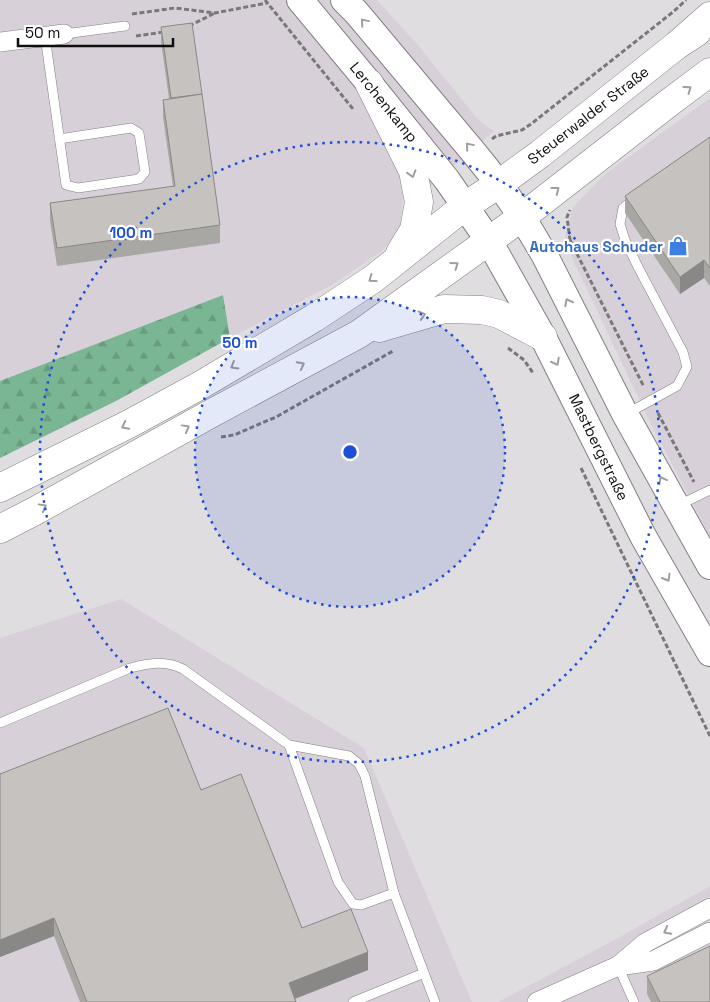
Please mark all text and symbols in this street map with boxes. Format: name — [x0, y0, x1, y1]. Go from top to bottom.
scale bar — [18, 15, 172, 47]
one-way arrow — [361, 18, 370, 27]
text: 50 m — [25, 23, 60, 42]
street label: Lerchenkamp — [346, 58, 422, 146]
street label: Steuerwalder Straße — [523, 62, 653, 168]
one-way arrow — [682, 86, 692, 95]
one-way arrow — [465, 142, 474, 151]
one-way arrow — [407, 169, 417, 177]
one-way arrow — [550, 188, 559, 196]
text: 100 m — [110, 223, 152, 242]
shop icon: Autohaus Schuder — [667, 235, 689, 257]
place label: Autohaus Schuder — [529, 237, 663, 256]
one-way arrow — [450, 262, 459, 271]
one-way arrow — [368, 273, 378, 282]
one-way arrow — [564, 299, 574, 308]
one-way arrow — [418, 311, 426, 321]
text: 50 m — [222, 333, 258, 352]
one-way arrow — [550, 357, 560, 366]
one-way arrow — [231, 359, 240, 369]
one-way arrow — [296, 361, 305, 371]
street label: Mastbergstraße — [565, 390, 633, 504]
one-way arrow — [121, 420, 130, 430]
one-way arrow — [180, 424, 189, 434]
centre of rings — [341, 443, 359, 461]
one-way arrow — [658, 476, 668, 485]
one-way arrow — [38, 503, 47, 513]
one-way arrow — [661, 572, 671, 581]
one-way arrow — [663, 925, 672, 935]

